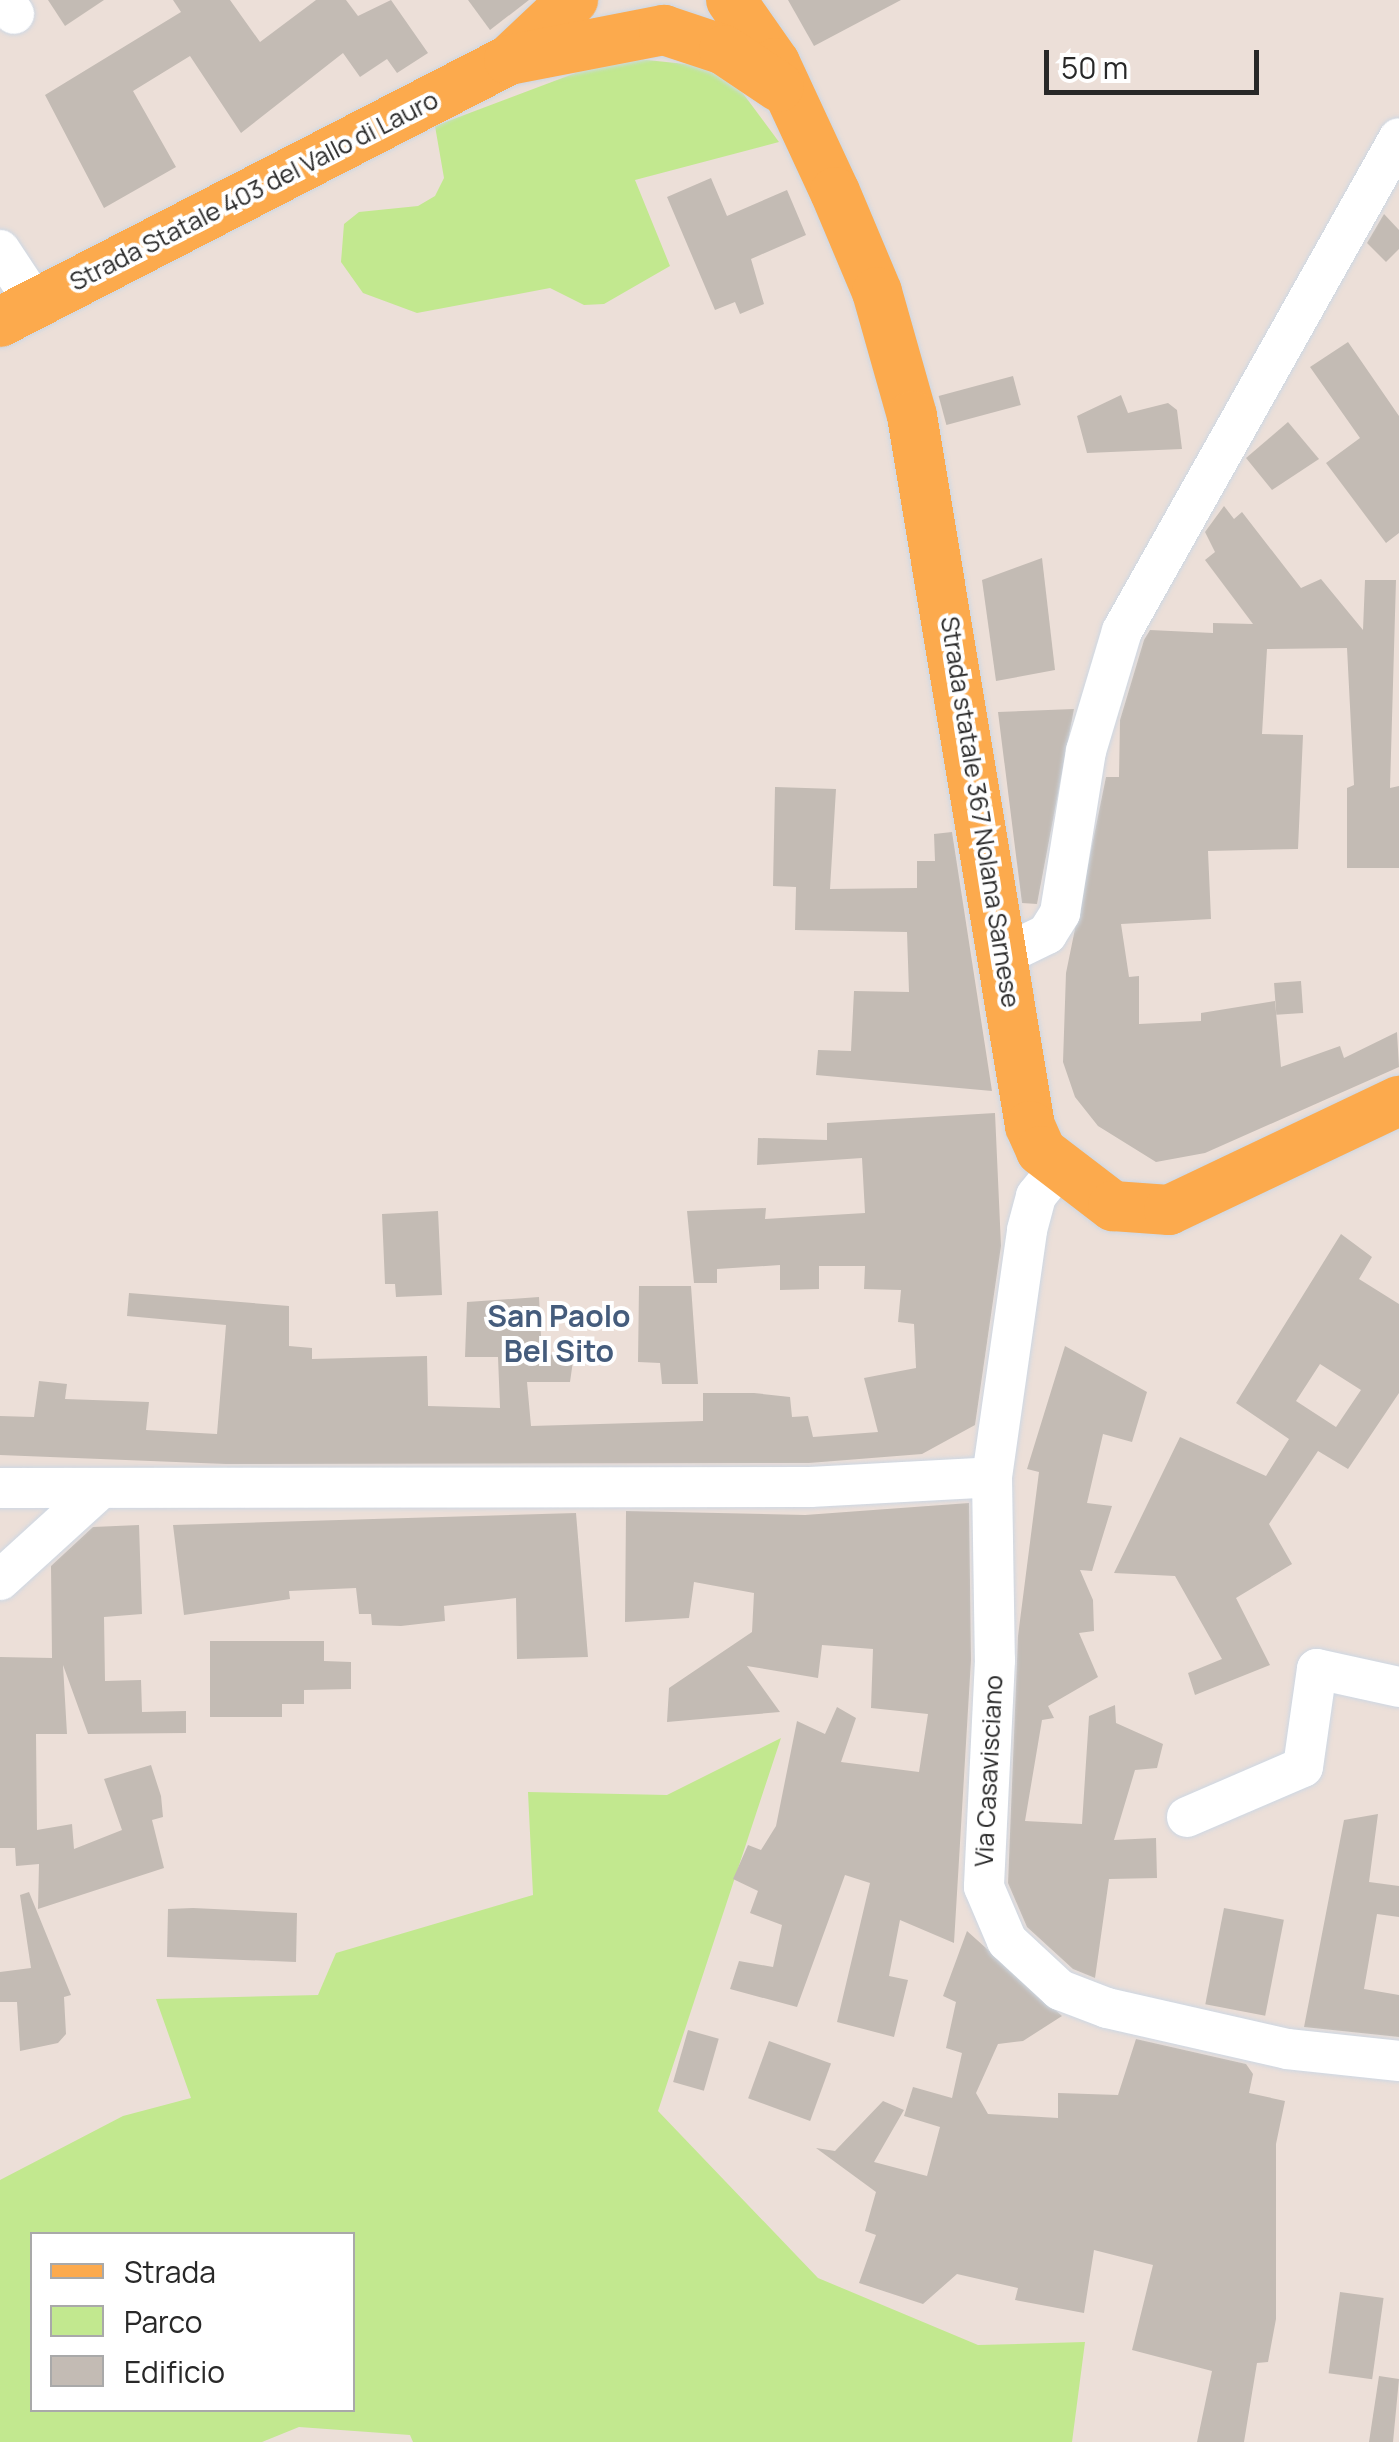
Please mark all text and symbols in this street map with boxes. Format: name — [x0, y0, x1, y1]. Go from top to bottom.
scale bar — [1049, 30, 1264, 92]
text: 50 m — [1061, 47, 1128, 88]
street label: Strada Statale 403 del Vallo di Lauro — [65, 85, 443, 297]
street label: Strada statale 367 Nolana Sarnese — [934, 614, 1026, 1010]
district label: San Paolo Bel Sito — [487, 1298, 631, 1368]
street label: Via Casavisciano — [969, 1674, 1009, 1868]
legend — [30, 2232, 355, 2412]
text: Strada — [124, 2251, 216, 2292]
text: Parco — [124, 2301, 203, 2342]
text: Edificio — [124, 2351, 225, 2392]

